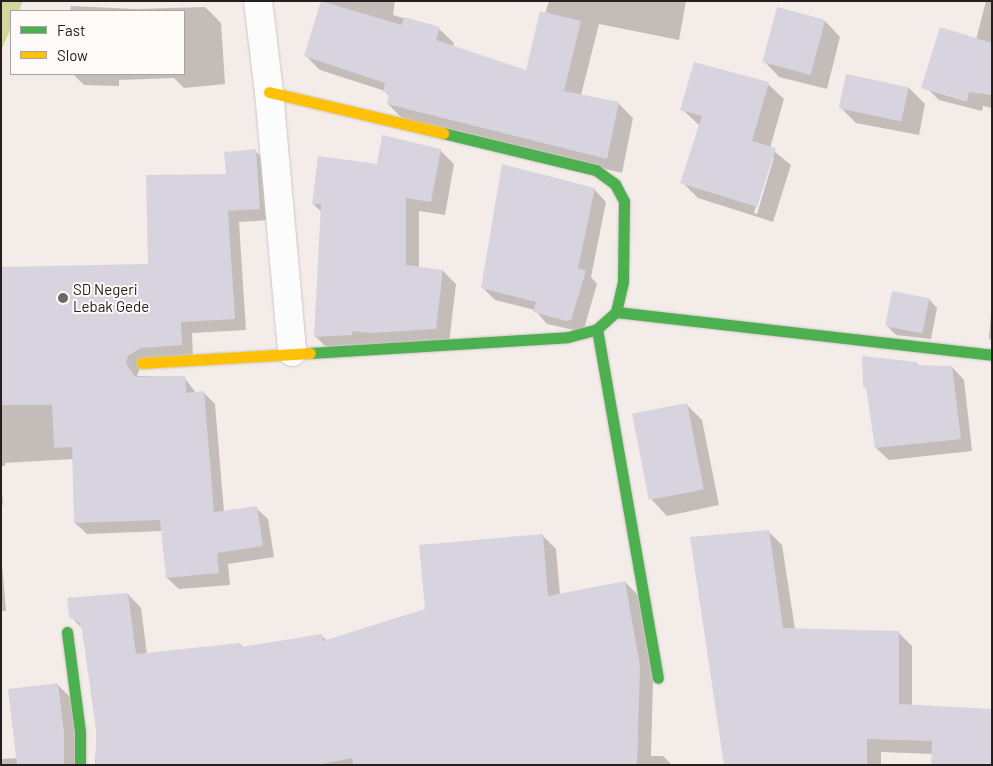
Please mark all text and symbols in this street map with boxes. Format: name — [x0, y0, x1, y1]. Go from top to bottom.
legend — [10, 10, 185, 75]
text: Fast — [57, 21, 85, 39]
text: Slow — [57, 46, 88, 64]
place label: SD Negeri Lebak Gede — [73, 280, 149, 315]
marker: SD Negeri Lebak Gede — [57, 292, 69, 304]

